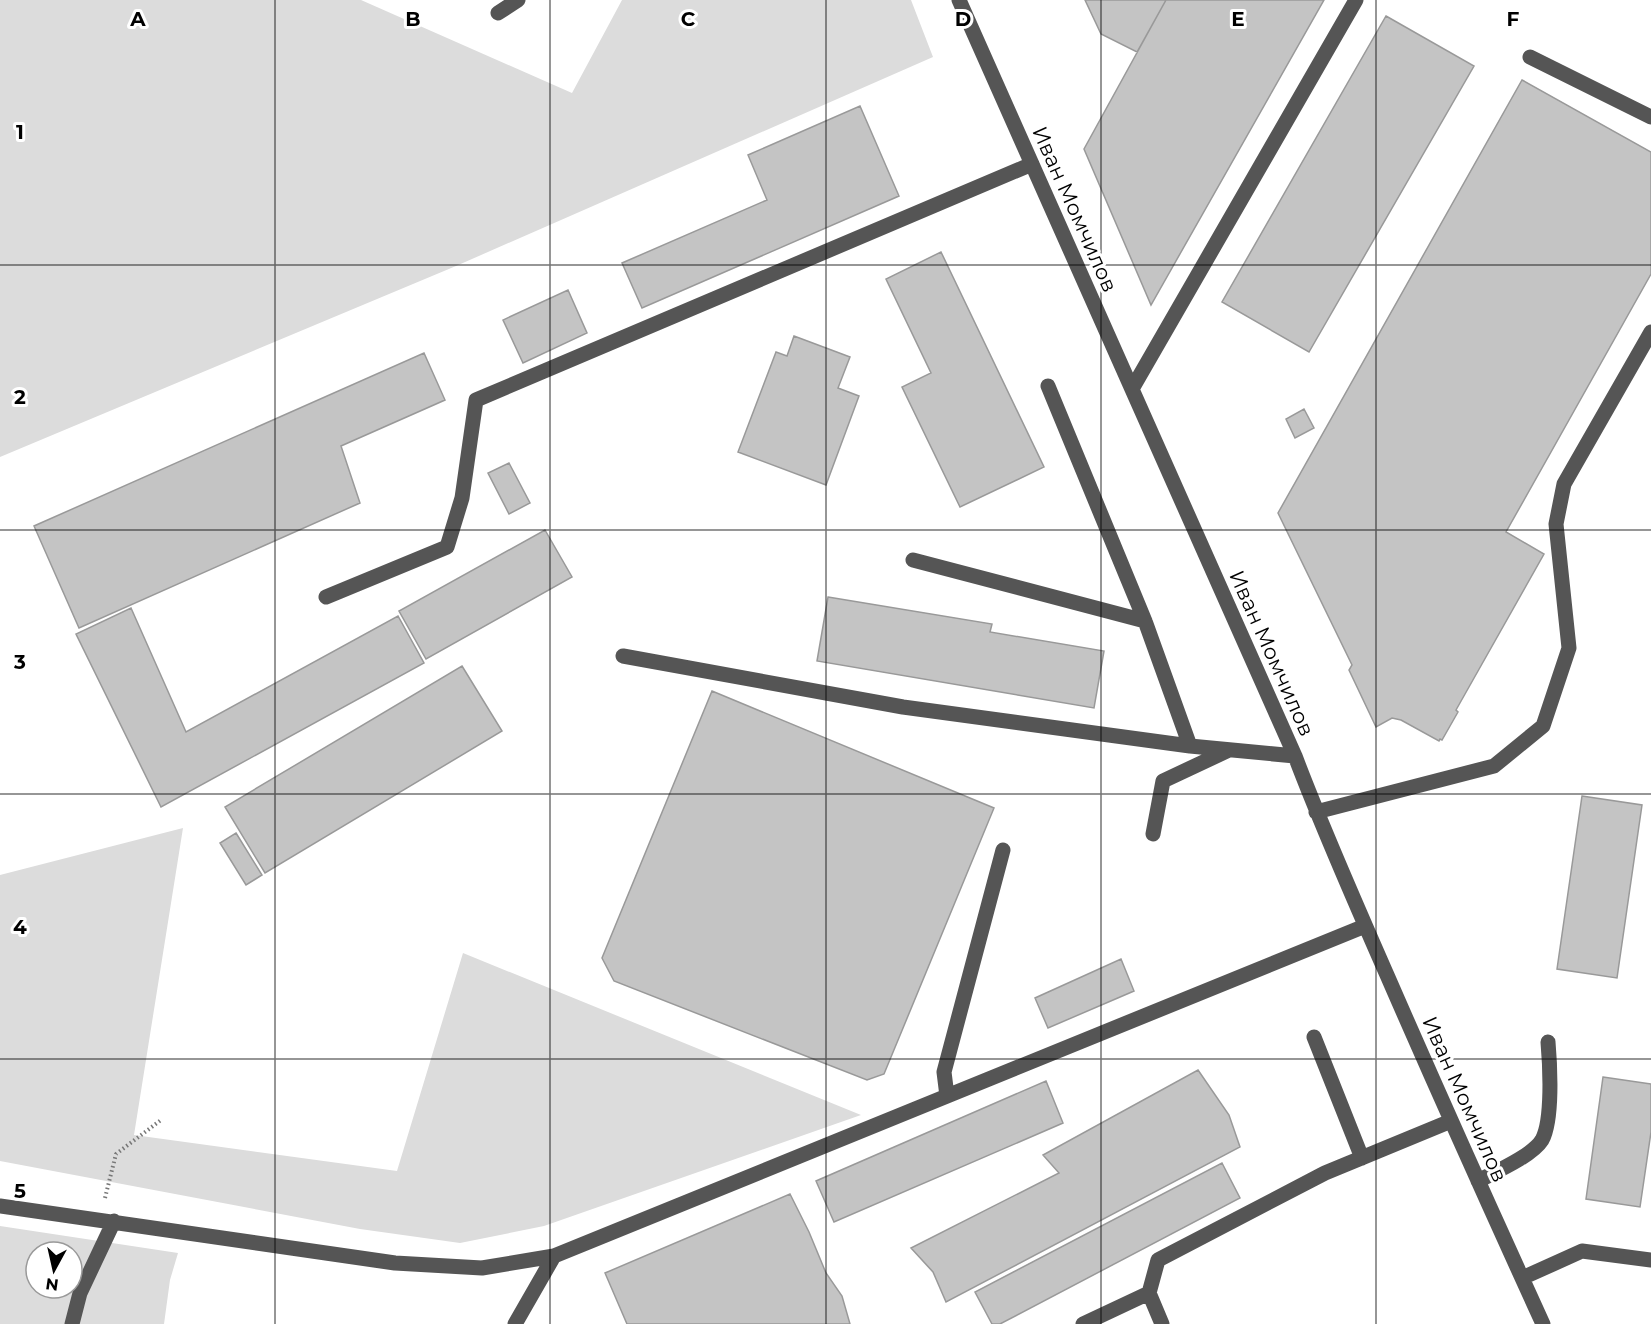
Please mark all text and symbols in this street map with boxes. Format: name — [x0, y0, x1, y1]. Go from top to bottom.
text: A — [129, 7, 146, 31]
text: B — [405, 7, 421, 31]
text: C — [681, 7, 696, 31]
text: D — [955, 7, 971, 31]
text: E — [1231, 7, 1245, 31]
text: F — [1507, 7, 1520, 31]
text: 1 — [16, 120, 24, 144]
street label: Иван Момчилов — [1027, 122, 1123, 296]
text: 2 — [14, 385, 26, 409]
street label: Иван Момчилов — [1224, 566, 1320, 740]
text: 3 — [13, 650, 26, 674]
text: 4 — [13, 915, 27, 939]
street label: Иван Момчилов — [1417, 1012, 1513, 1186]
text: 5 — [14, 1179, 26, 1203]
north arrow — [24, 1240, 84, 1300]
text: N — [44, 1274, 60, 1295]

